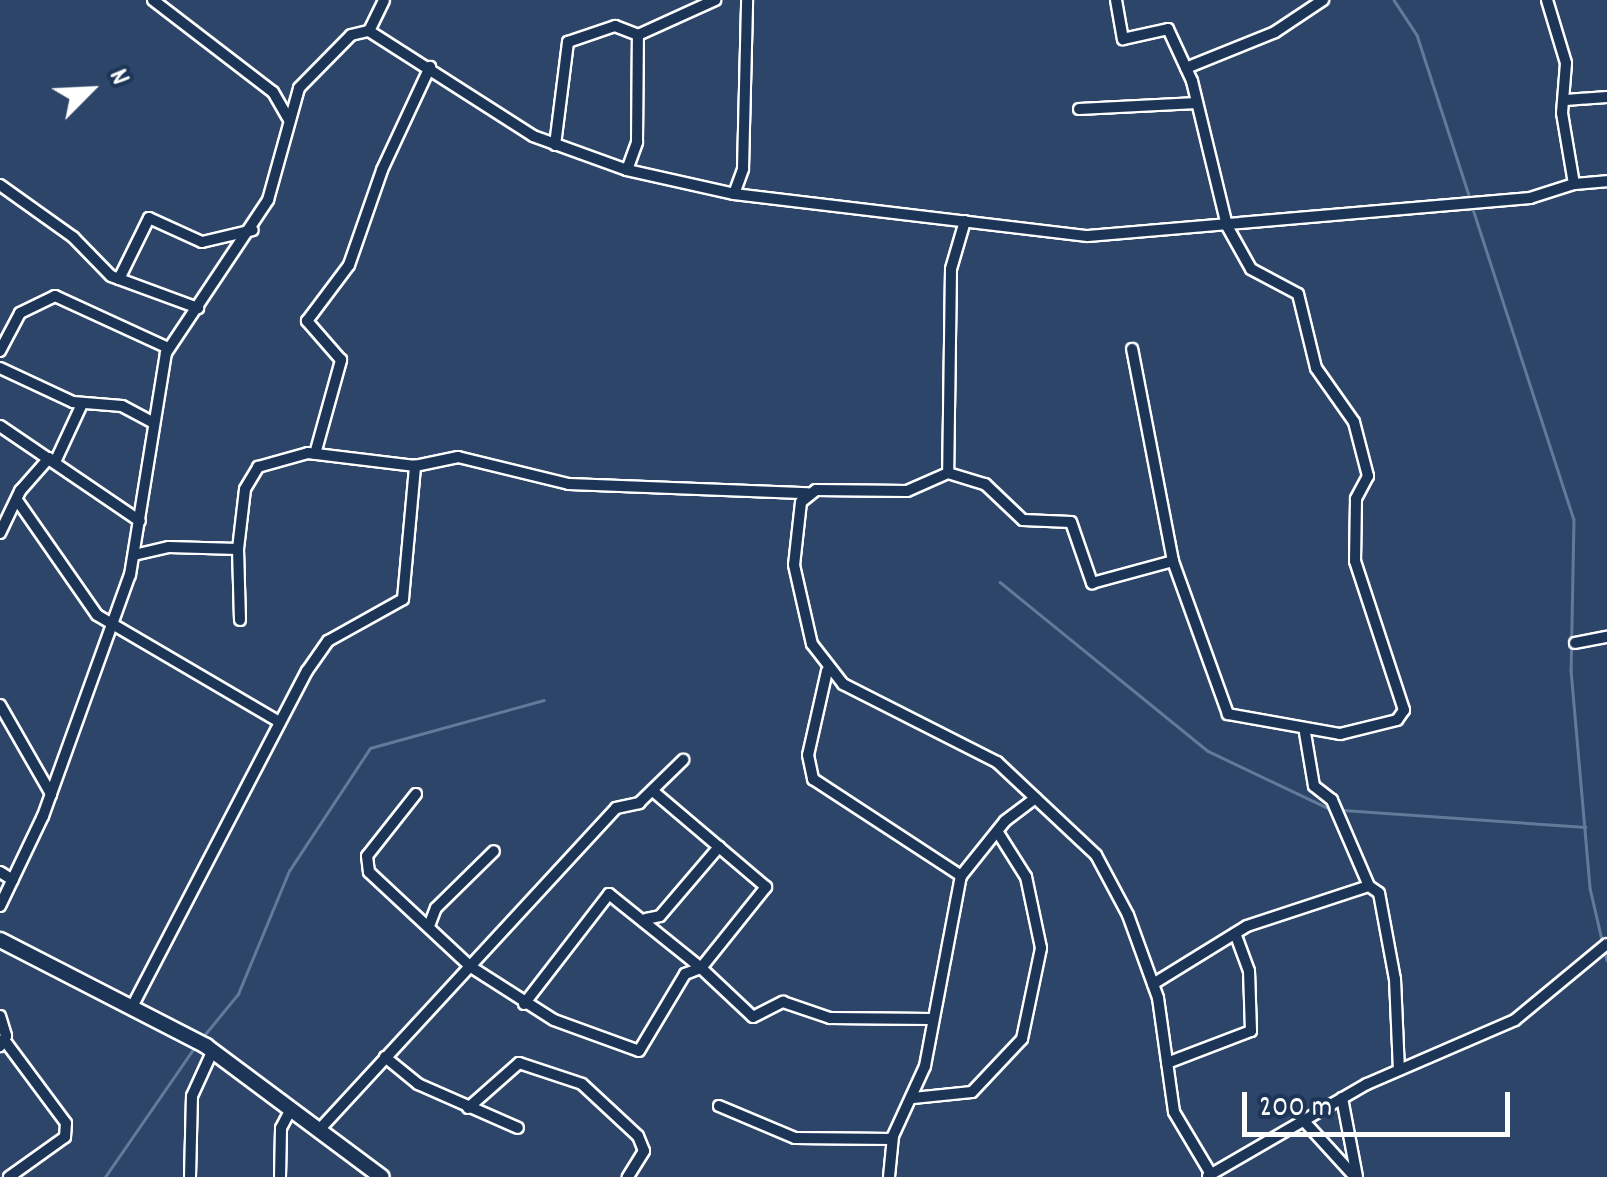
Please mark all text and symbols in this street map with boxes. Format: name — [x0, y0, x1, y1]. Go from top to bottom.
north arrow — [40, 40, 140, 140]
text: N — [96, 63, 138, 92]
scale bar — [1247, 1072, 1514, 1134]
text: 200 m — [1259, 1088, 1332, 1131]

